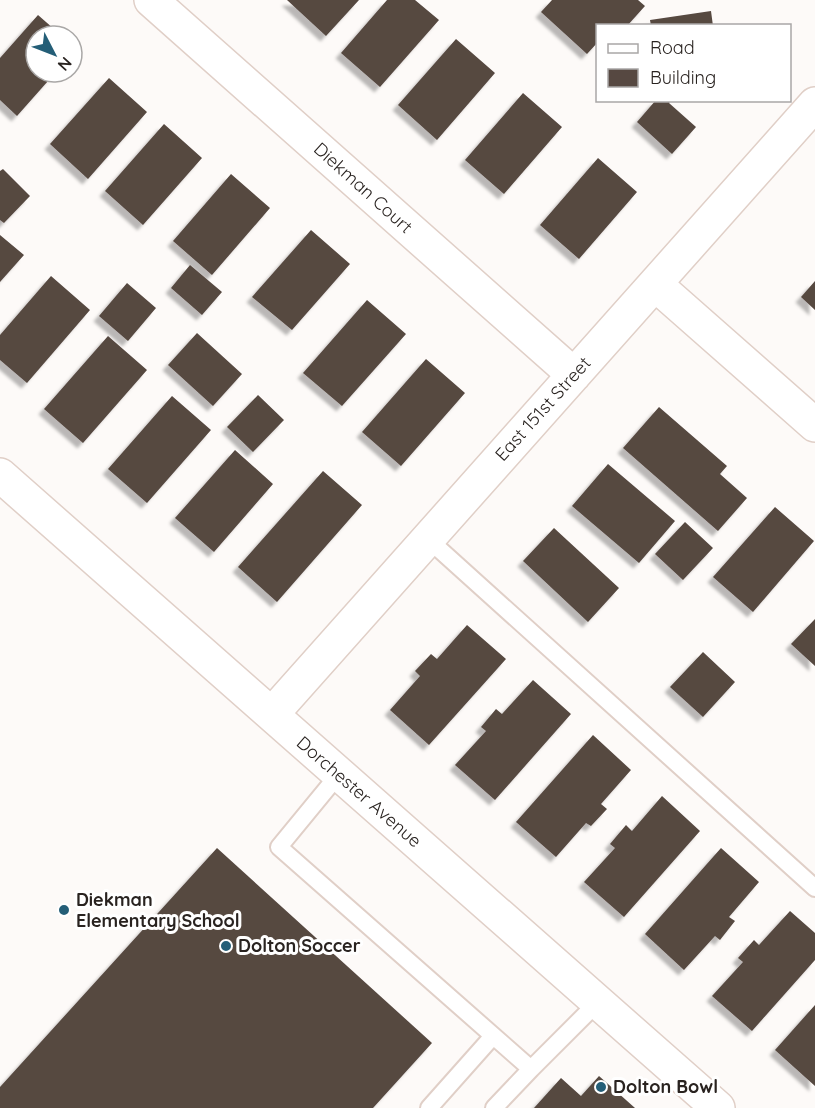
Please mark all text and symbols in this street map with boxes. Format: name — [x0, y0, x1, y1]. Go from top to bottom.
north arrow — [24, 24, 84, 84]
legend — [596, 24, 791, 102]
text: Road — [650, 36, 695, 59]
text: N — [54, 53, 77, 75]
text: Building — [650, 66, 716, 89]
street label: Diekman Court — [309, 137, 418, 238]
street label: East 151st Street — [490, 352, 595, 466]
street label: Dorchester Avenue — [292, 731, 427, 852]
place label: Diekman Elementary School — [76, 888, 240, 932]
marker: Diekman Elementary School — [57, 903, 71, 917]
place label: Dolton Soccer — [238, 934, 361, 957]
marker: Dolton Soccer — [219, 939, 233, 953]
place label: Dolton Bowl — [613, 1075, 718, 1098]
marker: Dolton Bowl — [594, 1080, 608, 1094]

